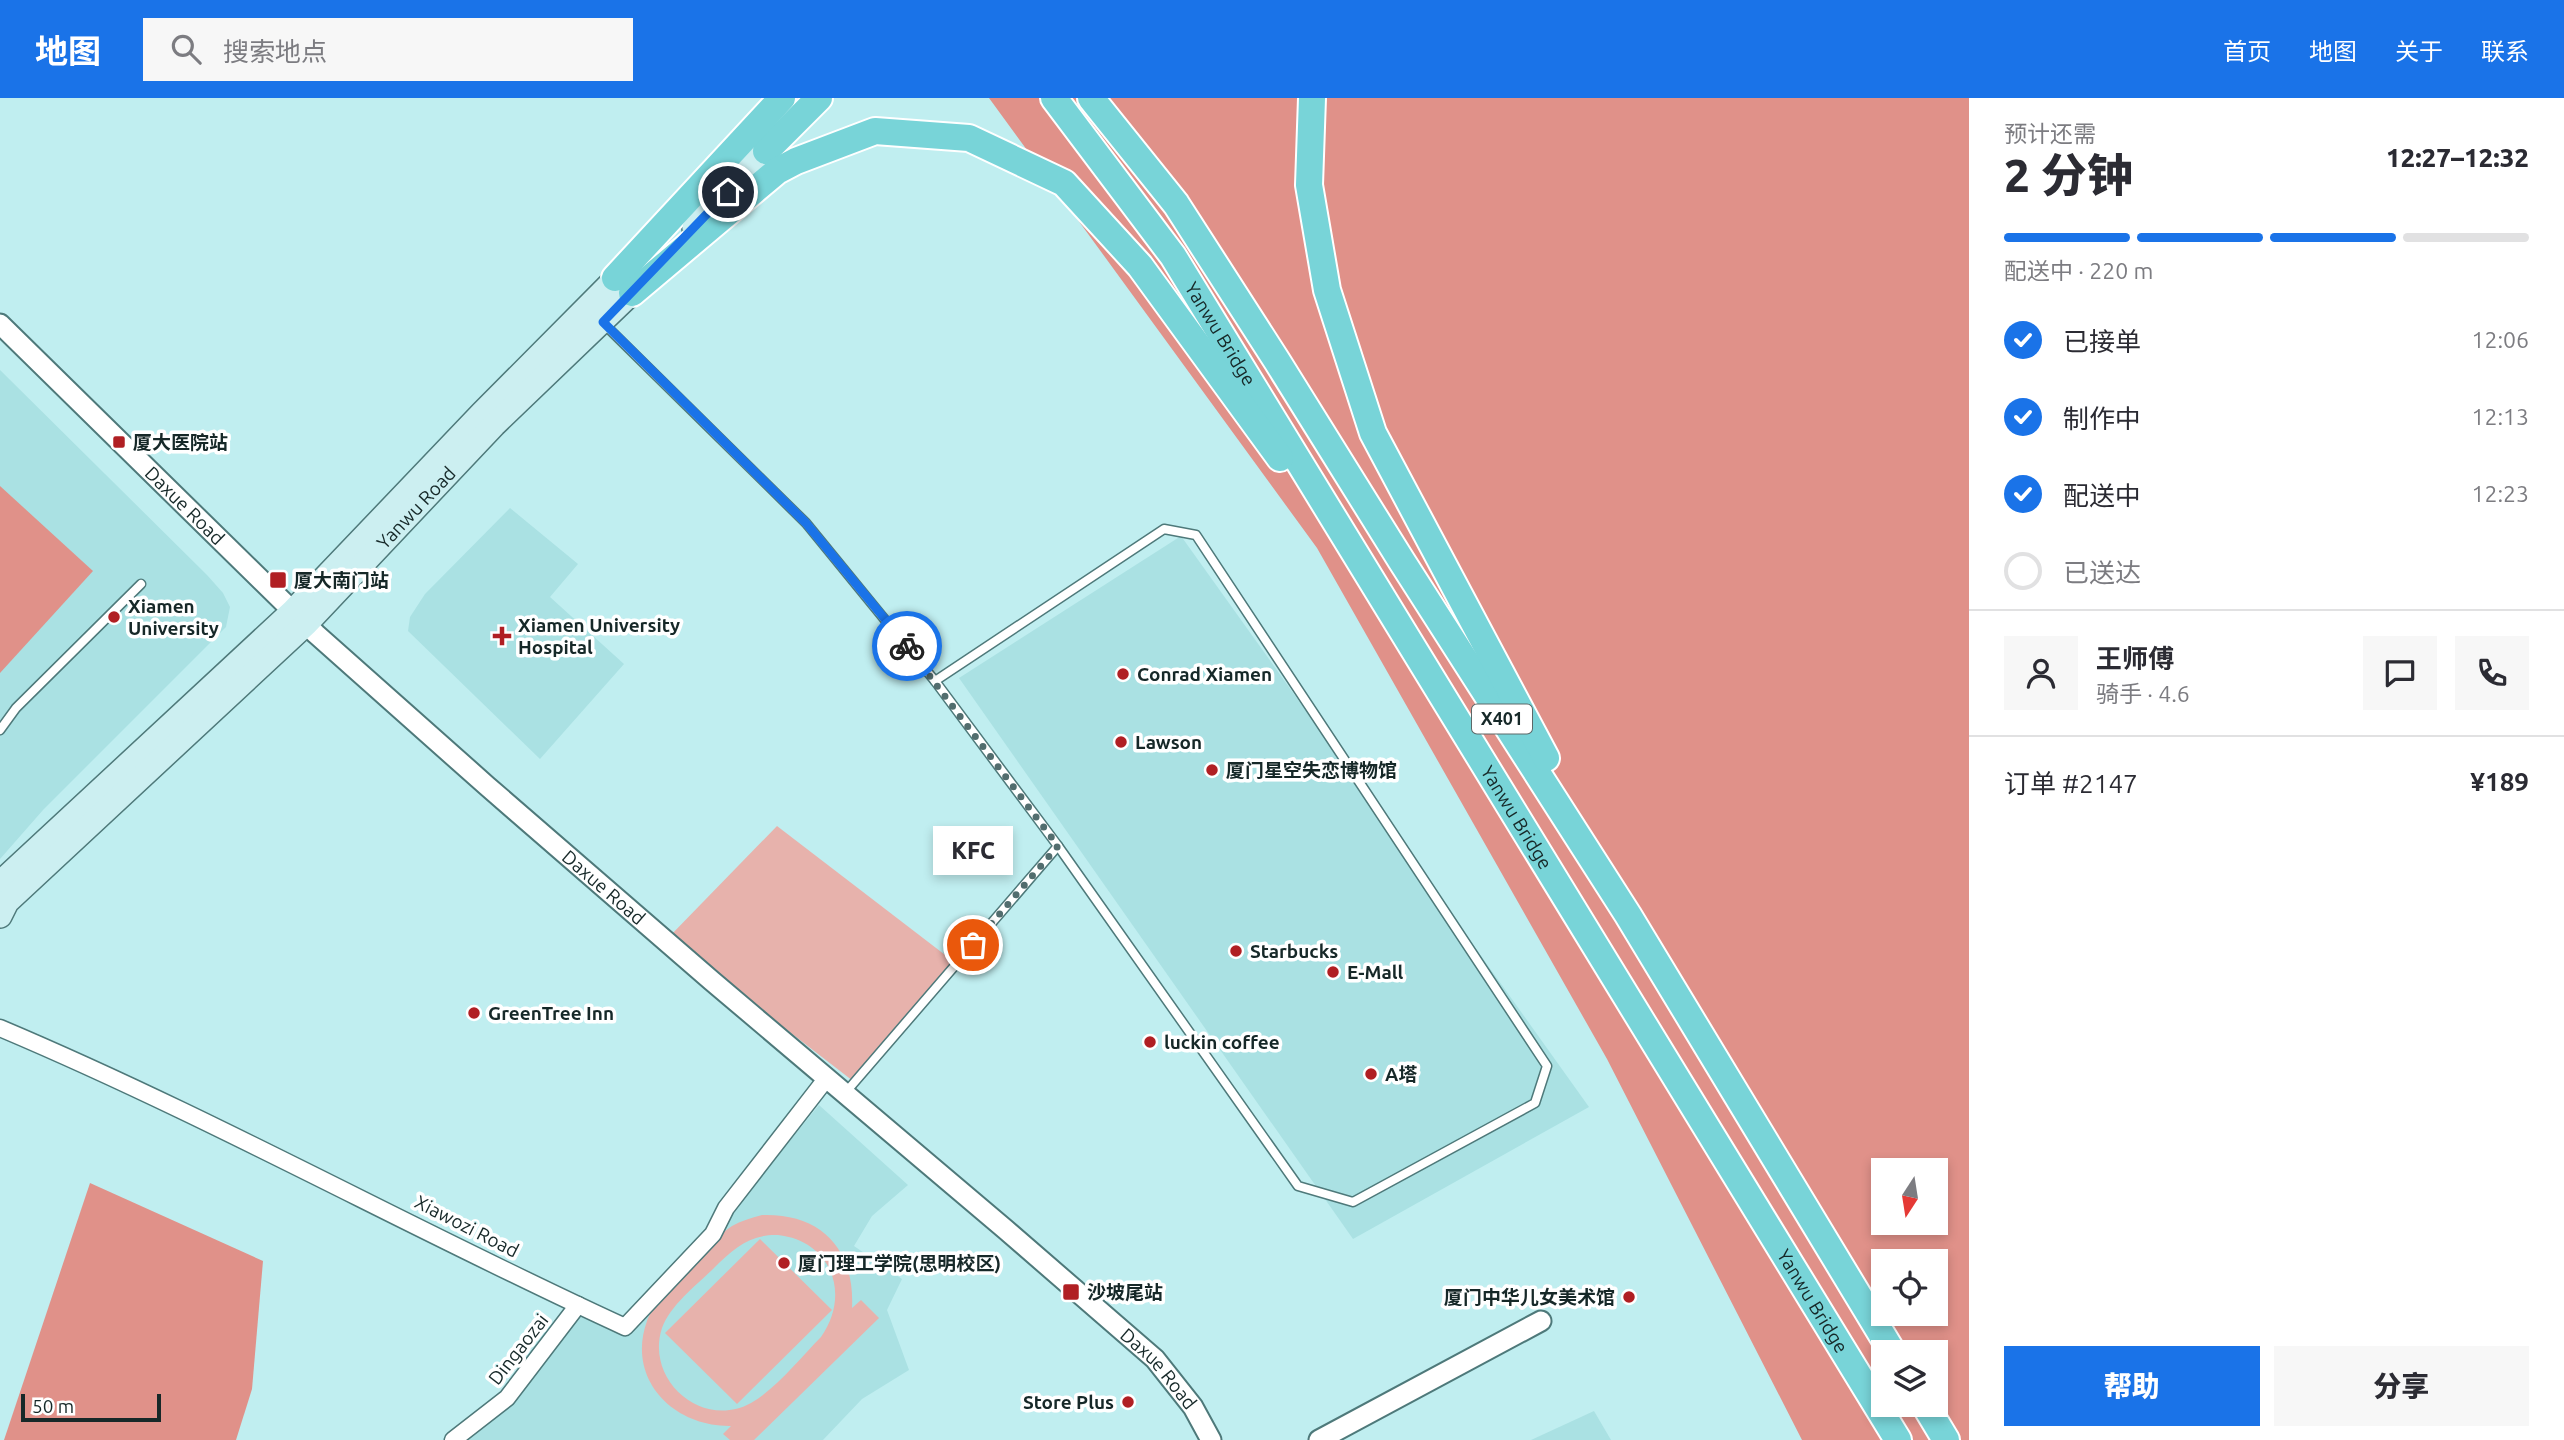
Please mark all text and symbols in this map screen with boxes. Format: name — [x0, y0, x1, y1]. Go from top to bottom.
search box — [143, 18, 633, 81]
icon: search — [167, 30, 205, 68]
text: 地图 — [35, 32, 101, 69]
text: 搜索地点 — [223, 37, 327, 66]
text: 首页 — [2223, 38, 2271, 65]
text: 地图 — [2309, 38, 2357, 65]
text: 关于 — [2395, 38, 2443, 65]
text: 联系 — [2481, 38, 2529, 65]
text: 预计还需 — [2004, 121, 2096, 146]
text: 12:27–12:32 — [2386, 143, 2529, 172]
text: 2 分钟 — [2004, 149, 2133, 201]
pin — [698, 162, 758, 222]
icon: home — [709, 173, 747, 211]
text: 配送中 · 220 m — [2004, 258, 2153, 283]
street label: Yanwu Bridge — [1181, 278, 1261, 390]
icon: check — [2004, 321, 2042, 359]
text: 已接单 — [2063, 327, 2141, 356]
text: 12:06 — [2471, 327, 2529, 352]
icon: check — [2004, 398, 2042, 436]
text: 制作中 — [2063, 404, 2141, 433]
text: 12:13 — [2471, 404, 2529, 429]
place label: 厦大医院站 — [133, 431, 228, 453]
marker: 厦大医院站 — [111, 434, 127, 450]
street label: Daxue Road — [141, 462, 229, 549]
street label: Yanwu Road — [372, 462, 460, 553]
icon: check — [2004, 475, 2042, 513]
text: 配送中 — [2063, 481, 2141, 510]
text: 12:23 — [2471, 481, 2529, 506]
text: 已送达 — [2063, 558, 2141, 587]
place label: 厦大南门站 — [294, 569, 389, 591]
marker: 厦大南门站 — [268, 570, 288, 590]
place label: Xiamen University — [128, 595, 219, 639]
marker: Xiamen University — [106, 609, 122, 625]
courier — [872, 611, 942, 681]
place label: Xiamen University Hospital — [518, 614, 680, 658]
marker: Xiamen University Hospital — [492, 626, 512, 646]
icon: bike — [888, 627, 926, 665]
button: person — [2004, 636, 2078, 710]
button: chat — [2363, 636, 2437, 710]
button: phone — [2455, 636, 2529, 710]
text: 王师傅 — [2096, 644, 2174, 673]
place label: Conrad Xiamen — [1137, 663, 1272, 685]
marker: Conrad Xiamen — [1115, 666, 1131, 682]
text: 骑手 · 4.6 — [2096, 681, 2190, 706]
road number: X401 — [1472, 704, 1532, 734]
place label: Lawson — [1135, 731, 1202, 753]
marker: Lawson — [1113, 734, 1129, 750]
place label: 厦门星空失恋博物馆 — [1226, 759, 1397, 781]
marker: 厦门星空失恋博物馆 — [1204, 762, 1220, 778]
street label: Yanwu Bridge — [1477, 762, 1557, 873]
text: ¥189 — [2470, 767, 2529, 796]
text: 订单 #2147 — [2004, 769, 2138, 798]
callout: KFC — [933, 826, 1013, 875]
text: KFC — [951, 838, 995, 863]
street label: Daxue Road — [558, 845, 650, 929]
pin — [943, 915, 1003, 975]
icon: bag — [954, 926, 992, 964]
place label: Starbucks — [1250, 940, 1338, 962]
marker: Starbucks — [1228, 943, 1244, 959]
place label: E-Mall — [1347, 961, 1404, 983]
marker: E-Mall — [1325, 964, 1341, 980]
place label: GreenTree Inn — [488, 1002, 614, 1024]
marker: GreenTree Inn — [466, 1005, 482, 1021]
place label: luckin coffee — [1164, 1031, 1280, 1053]
marker: luckin coffee — [1142, 1034, 1158, 1050]
place label: A塔 — [1385, 1063, 1417, 1085]
marker: A塔 — [1363, 1066, 1379, 1082]
north arrow — [1871, 1158, 1948, 1236]
map controls — [1871, 1158, 1948, 1417]
street label: Xiawozi Road — [412, 1190, 522, 1262]
street label: Yanwu Bridge — [1773, 1245, 1853, 1357]
button: locate — [1871, 1249, 1948, 1326]
place label: 厦门理工学院(思明校区) — [798, 1252, 1001, 1274]
marker: 厦门理工学院(思明校区) — [776, 1255, 792, 1271]
place label: 沙坡尾站 — [1087, 1281, 1163, 1303]
marker: 沙坡尾站 — [1061, 1282, 1081, 1302]
place label: 厦门中华儿女美术馆 — [1444, 1286, 1615, 1308]
marker: 厦门中华儿女美术馆 — [1621, 1289, 1637, 1305]
street label: Dingaozai — [484, 1309, 552, 1389]
street label: Daxue Road — [1116, 1323, 1201, 1413]
button: layers — [1871, 1340, 1948, 1417]
button: 帮助 — [2004, 1346, 2260, 1426]
button: 分享 — [2274, 1346, 2529, 1426]
scale bar — [21, 1391, 161, 1423]
place label: Store Plus — [1023, 1391, 1114, 1413]
marker: Store Plus — [1120, 1394, 1136, 1410]
text: 50 m — [32, 1395, 74, 1417]

